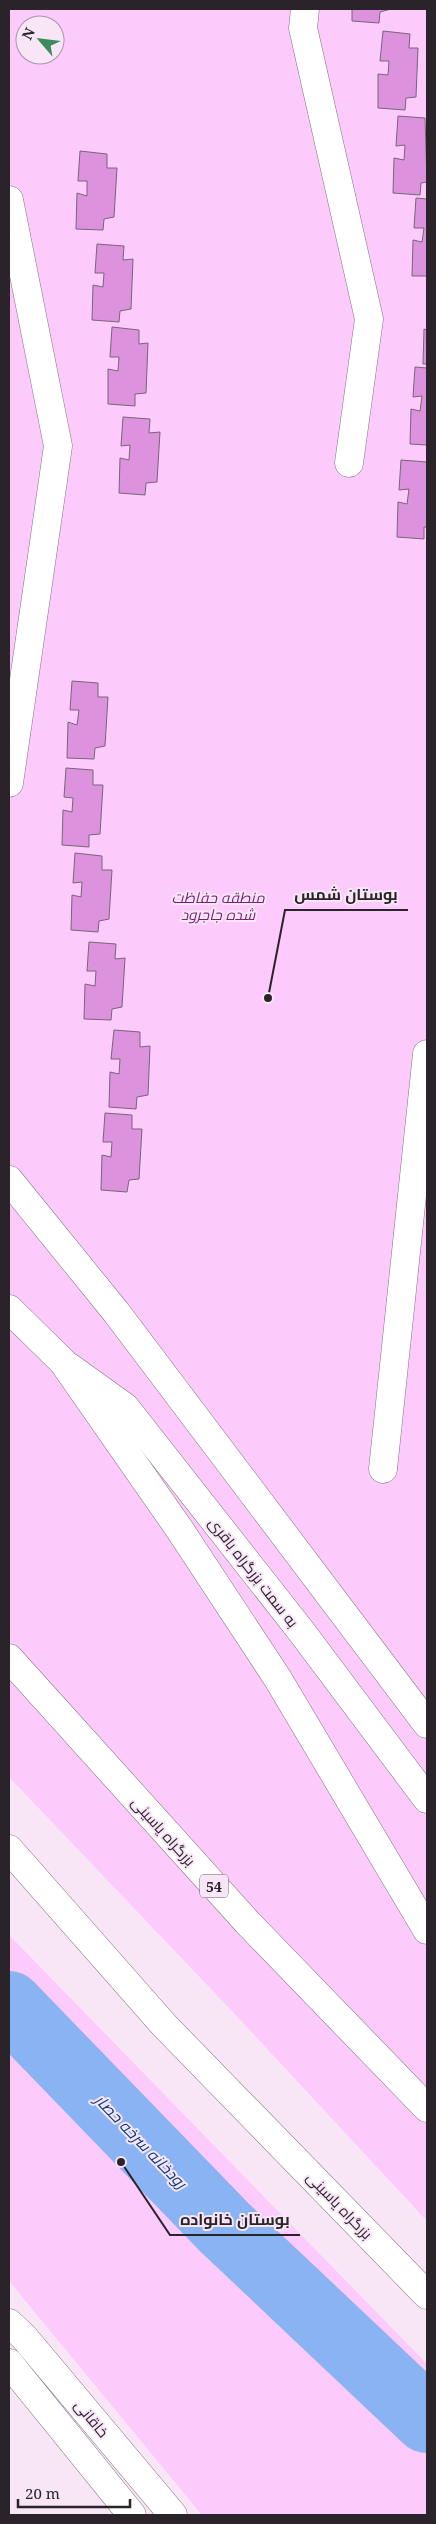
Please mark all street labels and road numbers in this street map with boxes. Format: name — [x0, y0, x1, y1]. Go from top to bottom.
street label: به سمت بزرگراه باقری — [204, 1513, 303, 1632]
street label: بزرگراه یاسینی — [127, 1792, 200, 1871]
road number: 54 — [200, 1874, 228, 1898]
street label: بزرگراه یاسینی — [302, 2167, 377, 2244]
street label: خاقانی — [70, 2395, 114, 2442]

